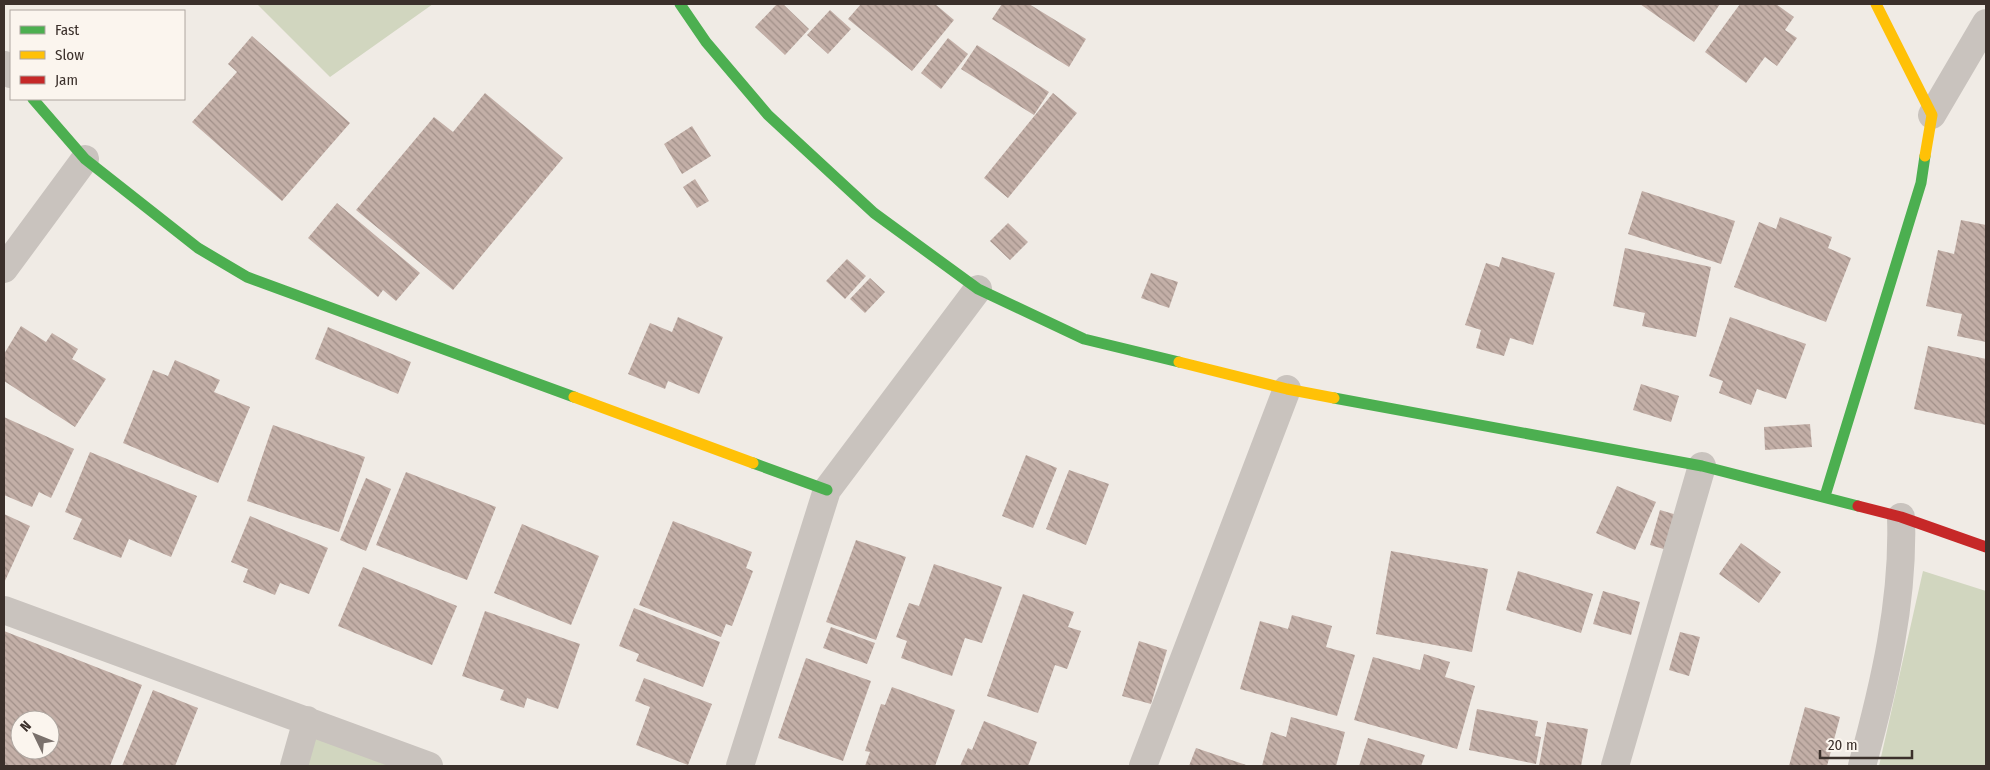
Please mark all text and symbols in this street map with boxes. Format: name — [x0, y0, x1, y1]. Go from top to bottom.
legend — [10, 10, 185, 100]
text: Fast — [55, 21, 79, 39]
text: Slow — [55, 46, 84, 64]
text: Jam — [55, 71, 78, 89]
north arrow — [10, 710, 60, 760]
text: N — [17, 718, 35, 735]
scale bar — [1820, 728, 1912, 760]
text: 20 m — [1828, 736, 1858, 754]

